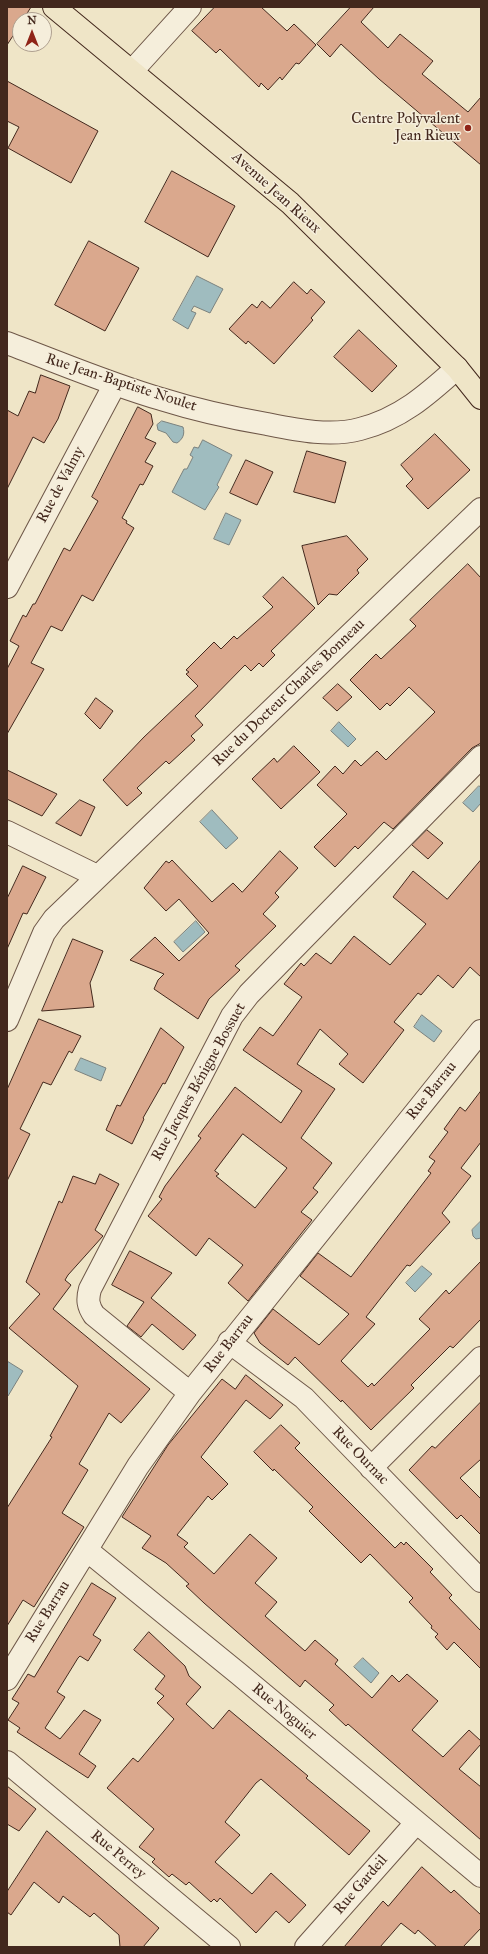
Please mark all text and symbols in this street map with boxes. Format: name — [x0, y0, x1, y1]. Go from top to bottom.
north arrow — [12, 12, 52, 52]
text: N — [27, 14, 37, 27]
place label: Centre Polyvalent Jean Rieux — [351, 110, 460, 145]
marker: Centre Polyvalent Jean Rieux — [463, 123, 473, 133]
street label: Avenue Jean Rieux — [228, 148, 324, 238]
street label: Rue Jean-Baptiste Noulet — [43, 350, 199, 416]
street label: Rue de Valmy — [33, 444, 89, 526]
street label: Rue du Docteur Charles Bonneau — [209, 615, 369, 771]
street label: Rue Jacques Bénigne Bossuet — [148, 1000, 250, 1164]
street label: Rue Barrau — [403, 1058, 461, 1124]
street label: Rue Barrau — [200, 1311, 258, 1377]
street label: Rue Ournac — [328, 1423, 392, 1489]
street label: Rue Barrau — [22, 1578, 74, 1646]
street label: Rue Noguier — [248, 1680, 320, 1744]
street label: Rue Perrey — [87, 1827, 149, 1883]
street label: Rue Gardeil — [330, 1852, 392, 1918]

